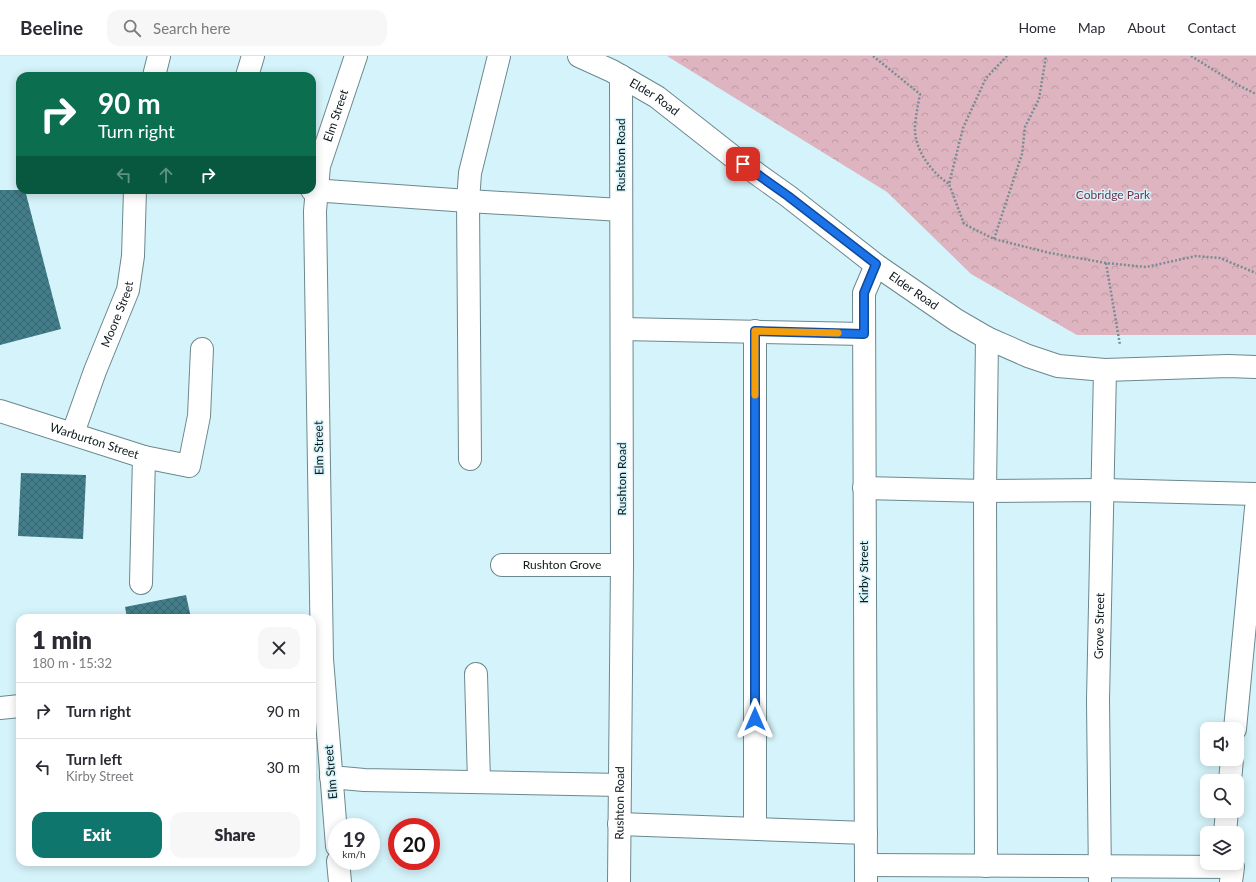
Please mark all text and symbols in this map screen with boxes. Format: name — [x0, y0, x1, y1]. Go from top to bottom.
search box — [107, 10, 387, 46]
text: Beeline — [20, 16, 83, 39]
icon: search — [121, 17, 143, 39]
text: Search here — [153, 19, 230, 37]
text: Home — [1018, 19, 1056, 36]
text: Map — [1078, 19, 1105, 36]
text: About — [1127, 19, 1165, 36]
text: Contact — [1187, 19, 1236, 36]
street label: Elder Road — [627, 75, 682, 119]
text: 90 m — [98, 86, 161, 120]
street label: Elm Street — [320, 87, 351, 144]
icon: right — [32, 88, 84, 140]
street label: Rushton Road — [613, 118, 628, 192]
text: Turn right — [98, 120, 175, 142]
pin — [726, 147, 760, 181]
icon: arrive — [732, 153, 754, 175]
icon: left — [113, 164, 135, 186]
icon: ahead — [155, 164, 177, 186]
icon: right — [197, 164, 219, 186]
park label: Cobridge Park — [1076, 187, 1151, 202]
street label: Elder Road — [886, 268, 942, 313]
street label: Moore Street — [98, 280, 136, 349]
street label: Warburton Street — [48, 419, 141, 462]
street label: Elm Street — [311, 420, 326, 475]
street label: Rushton Road — [614, 442, 629, 516]
street label: Kirby Street — [856, 540, 871, 603]
street label: Rushton Grove — [523, 557, 601, 572]
street label: Grove Street — [1091, 592, 1107, 659]
text: 1 min — [32, 625, 92, 654]
button: close — [258, 627, 300, 669]
text: 180 m · 15:32 — [32, 655, 112, 671]
position arrow — [734, 698, 776, 740]
icon: right — [32, 700, 54, 722]
text: Turn right — [66, 702, 131, 720]
text: 90 m — [266, 702, 300, 720]
map controls — [1200, 722, 1244, 870]
button: sound — [1200, 722, 1244, 766]
street label: Elm Street — [321, 744, 340, 800]
text: Turn left — [66, 750, 122, 768]
icon: left — [32, 756, 54, 778]
text: 30 m — [266, 758, 300, 776]
street label: Rushton Road — [611, 766, 627, 840]
text: Kirby Street — [66, 768, 134, 784]
button: search — [1200, 774, 1244, 818]
button: Exit — [32, 812, 162, 858]
button: Share — [170, 812, 300, 858]
speed limit sign: 20 — [388, 818, 440, 870]
button: layers — [1200, 826, 1244, 870]
text: 19 — [342, 827, 366, 851]
text: km/h — [342, 848, 366, 860]

